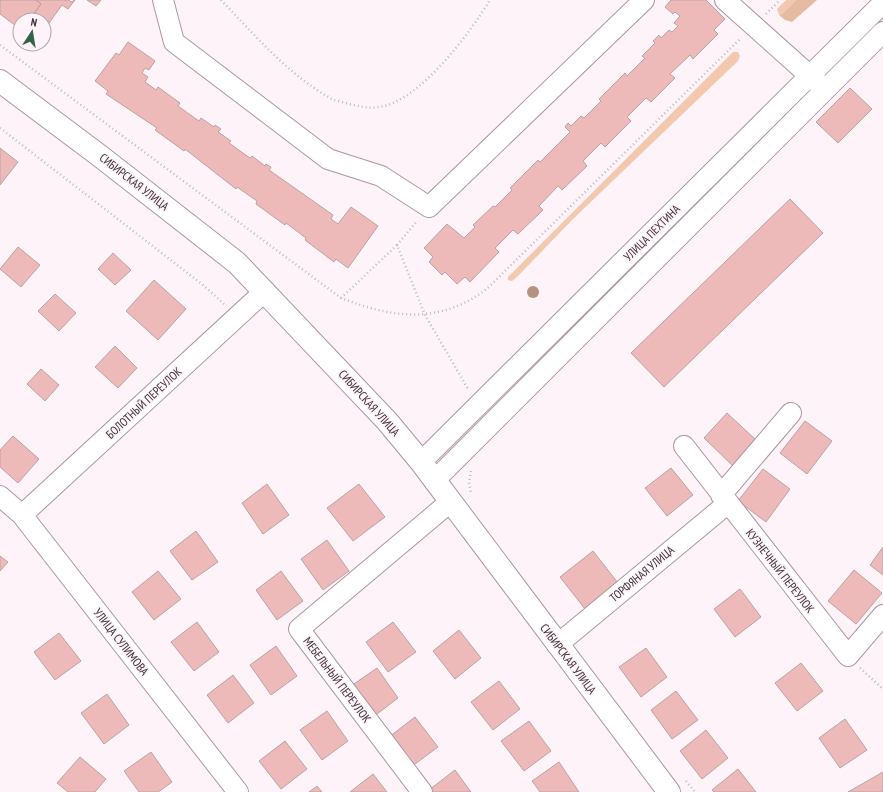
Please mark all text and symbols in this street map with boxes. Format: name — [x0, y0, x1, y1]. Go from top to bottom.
north arrow — [12, 12, 52, 52]
text: N — [30, 15, 38, 30]
street label: СИБИРСКАЯ УЛИЦА — [97, 150, 172, 214]
street label: УЛИЦА ПЕХТИНА — [620, 201, 683, 264]
street label: БОЛОТНЫЙ ПЕРЕУЛОК — [103, 364, 185, 442]
street label: СИБИРСКАЯ УЛИЦА — [336, 366, 403, 439]
street label: КУЗНЕЧНЫЙ ПЕРЕУЛОК — [743, 526, 818, 616]
street label: ТОРФЯНАЯ УЛИЦА — [606, 542, 677, 605]
street label: УЛИЦА СУЛИМОВА — [91, 605, 152, 678]
street label: СИБИРСКАЯ УЛИЦА — [537, 621, 600, 697]
street label: МЕБЕЛЬНЫЙ ПЕРЕУЛОК — [300, 634, 375, 726]

